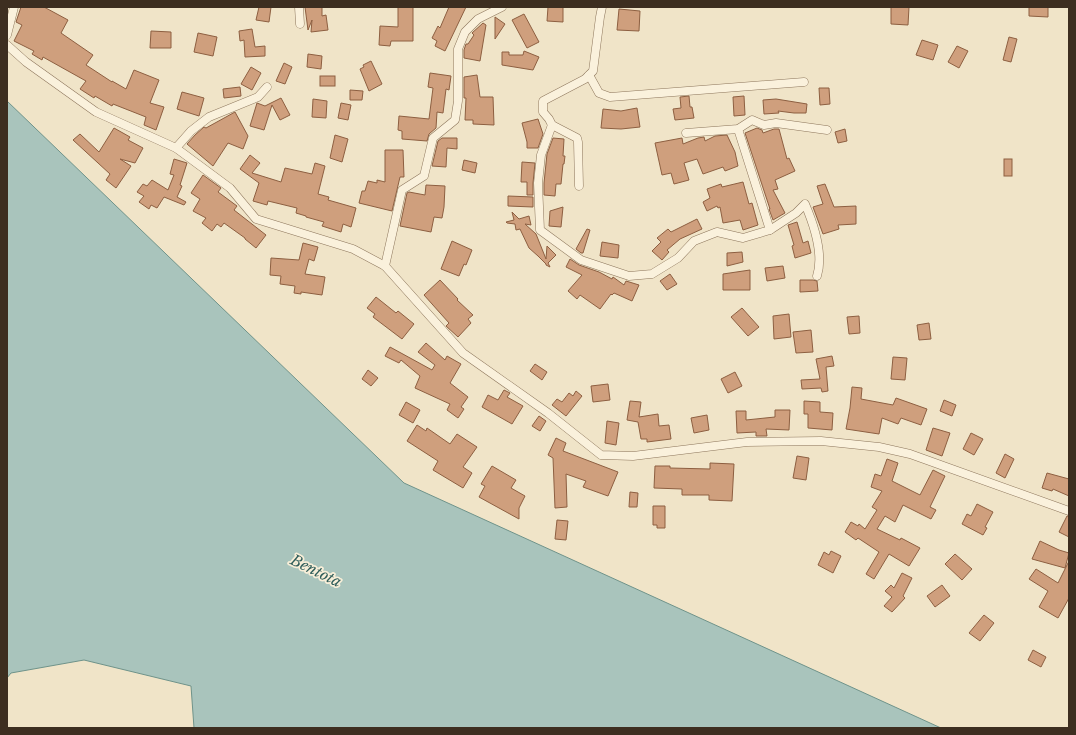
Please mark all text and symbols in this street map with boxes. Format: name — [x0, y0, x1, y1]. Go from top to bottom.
water label: Bentota — [287, 550, 345, 591]

